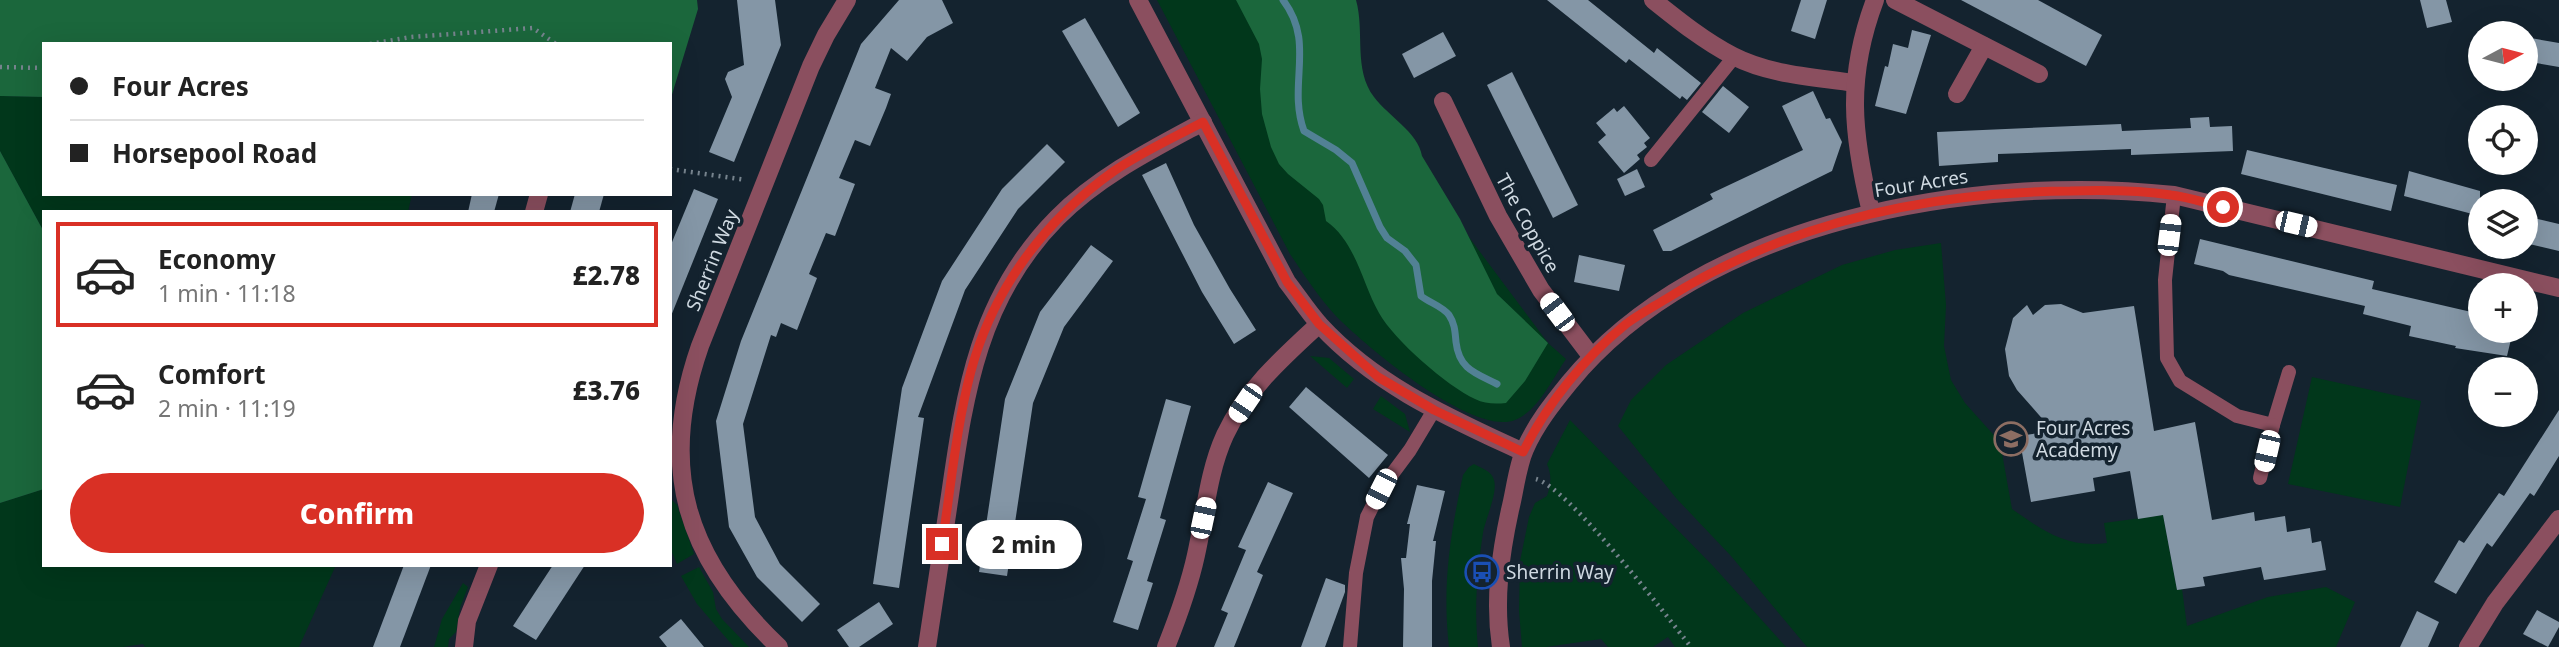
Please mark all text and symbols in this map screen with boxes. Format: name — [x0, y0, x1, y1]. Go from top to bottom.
north arrow — [2468, 21, 2538, 91]
map controls — [2468, 21, 2538, 427]
text: Four Acres — [112, 68, 249, 104]
button: locate — [2468, 105, 2538, 175]
text: Horsepool Road — [112, 135, 317, 171]
street label: Four Acres — [1872, 163, 1970, 203]
street label: The Coppice — [1490, 169, 1566, 277]
button: layers — [2468, 189, 2538, 259]
route start — [2207, 191, 2239, 223]
street label: Sherrin Way — [680, 205, 744, 315]
car — [2274, 209, 2319, 239]
car — [2157, 213, 2182, 257]
text: Economy — [158, 241, 276, 277]
icon: car — [74, 243, 137, 306]
text: £2.78 — [572, 257, 640, 293]
button: + — [2468, 273, 2538, 343]
text: 1 min · 11:18 — [158, 277, 296, 309]
car — [1536, 289, 1579, 335]
text: Comfort — [158, 356, 266, 392]
button: − — [2468, 357, 2538, 427]
icon: car — [74, 358, 137, 421]
text: £3.76 — [572, 372, 640, 408]
car — [1225, 380, 1266, 426]
text: 2 min · 11:19 — [158, 392, 296, 424]
place label: Four Acres Academy — [2036, 415, 2130, 463]
school or university icon: Four Acres Academy — [1992, 420, 2030, 458]
car — [2253, 428, 2282, 474]
car — [1363, 466, 1400, 512]
button: Confirm — [70, 473, 644, 553]
car — [1189, 495, 1218, 541]
callout: 2 min — [967, 520, 1082, 568]
route end — [926, 528, 958, 560]
text: 2 min — [992, 528, 1056, 560]
bus stop icon: Sherrin Way — [1463, 553, 1501, 591]
place label: Sherrin Way — [1506, 559, 1614, 585]

